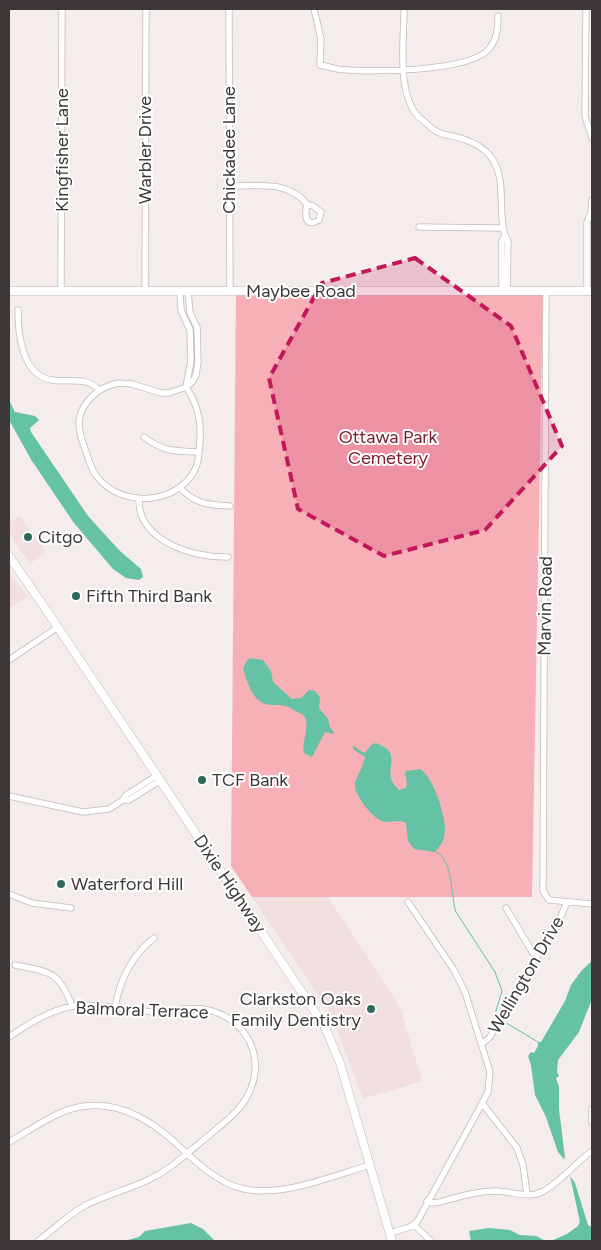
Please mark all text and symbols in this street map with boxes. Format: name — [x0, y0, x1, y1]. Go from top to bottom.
street label: Chickadee Lane — [218, 86, 240, 214]
street label: Kingfisher Lane — [51, 88, 73, 212]
street label: Warbler Drive — [134, 96, 156, 204]
street label: Maybee Road — [246, 280, 356, 302]
park label: Ottawa Park Cemetery — [339, 426, 437, 469]
place label: Citgo — [38, 526, 83, 548]
marker: Citgo — [22, 531, 34, 543]
street label: Marvin Road — [533, 556, 557, 656]
place label: Fifth Third Bank — [86, 585, 212, 607]
marker: Fifth Third Bank — [70, 590, 82, 602]
place label: TCF Bank — [212, 769, 288, 791]
marker: TCF Bank — [196, 774, 208, 786]
street label: Dixie Highway — [189, 831, 271, 938]
place label: Waterford Hill — [71, 873, 183, 895]
marker: Waterford Hill — [55, 878, 67, 890]
street label: Wellington Drive — [483, 912, 569, 1038]
place label: Clarkston Oaks Family Dentistry — [231, 988, 362, 1031]
street label: Balmoral Terrace — [75, 997, 209, 1023]
marker: Clarkston Oaks Family Dentistry — [365, 1003, 377, 1015]

